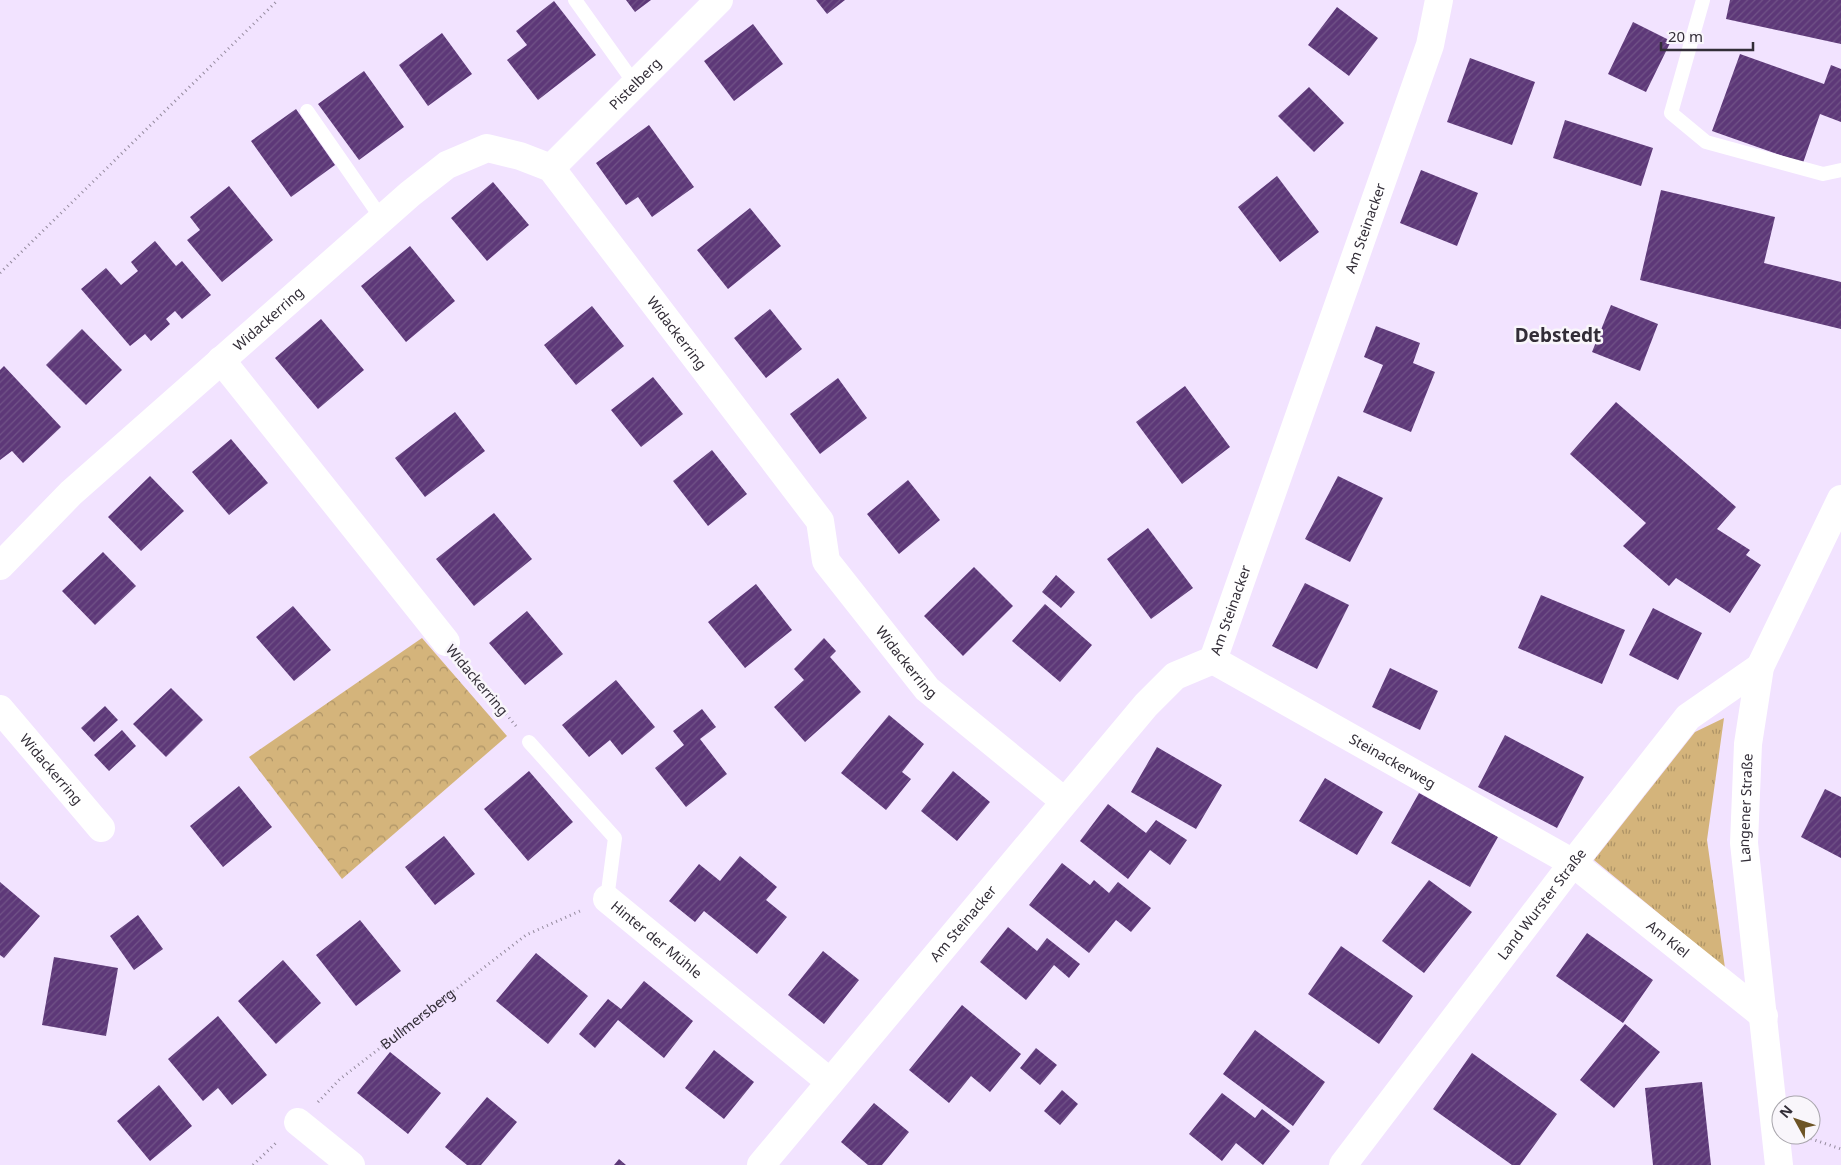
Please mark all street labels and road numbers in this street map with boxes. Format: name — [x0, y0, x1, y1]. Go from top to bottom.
street label: Pistelberg — [605, 53, 665, 114]
street label: Am Steinacker — [1340, 180, 1390, 276]
street label: Widackerring — [229, 282, 307, 355]
street label: Widackerring — [643, 292, 711, 373]
street label: Am Steinacker — [1205, 562, 1255, 658]
street label: Widackerring — [872, 622, 941, 702]
street label: Widackerring — [442, 640, 513, 719]
street label: Widackerring — [16, 729, 87, 809]
street label: Steinackerweg — [1346, 729, 1439, 793]
street label: Langener Straße — [1734, 753, 1757, 863]
street label: Land Wurster Straße — [1493, 844, 1590, 963]
street label: Am Steinacker — [925, 881, 1001, 965]
street label: Hinter der Mühle — [607, 896, 706, 982]
street label: Am Kiel — [1643, 916, 1694, 962]
street label: Bullmersberg — [376, 984, 458, 1053]

